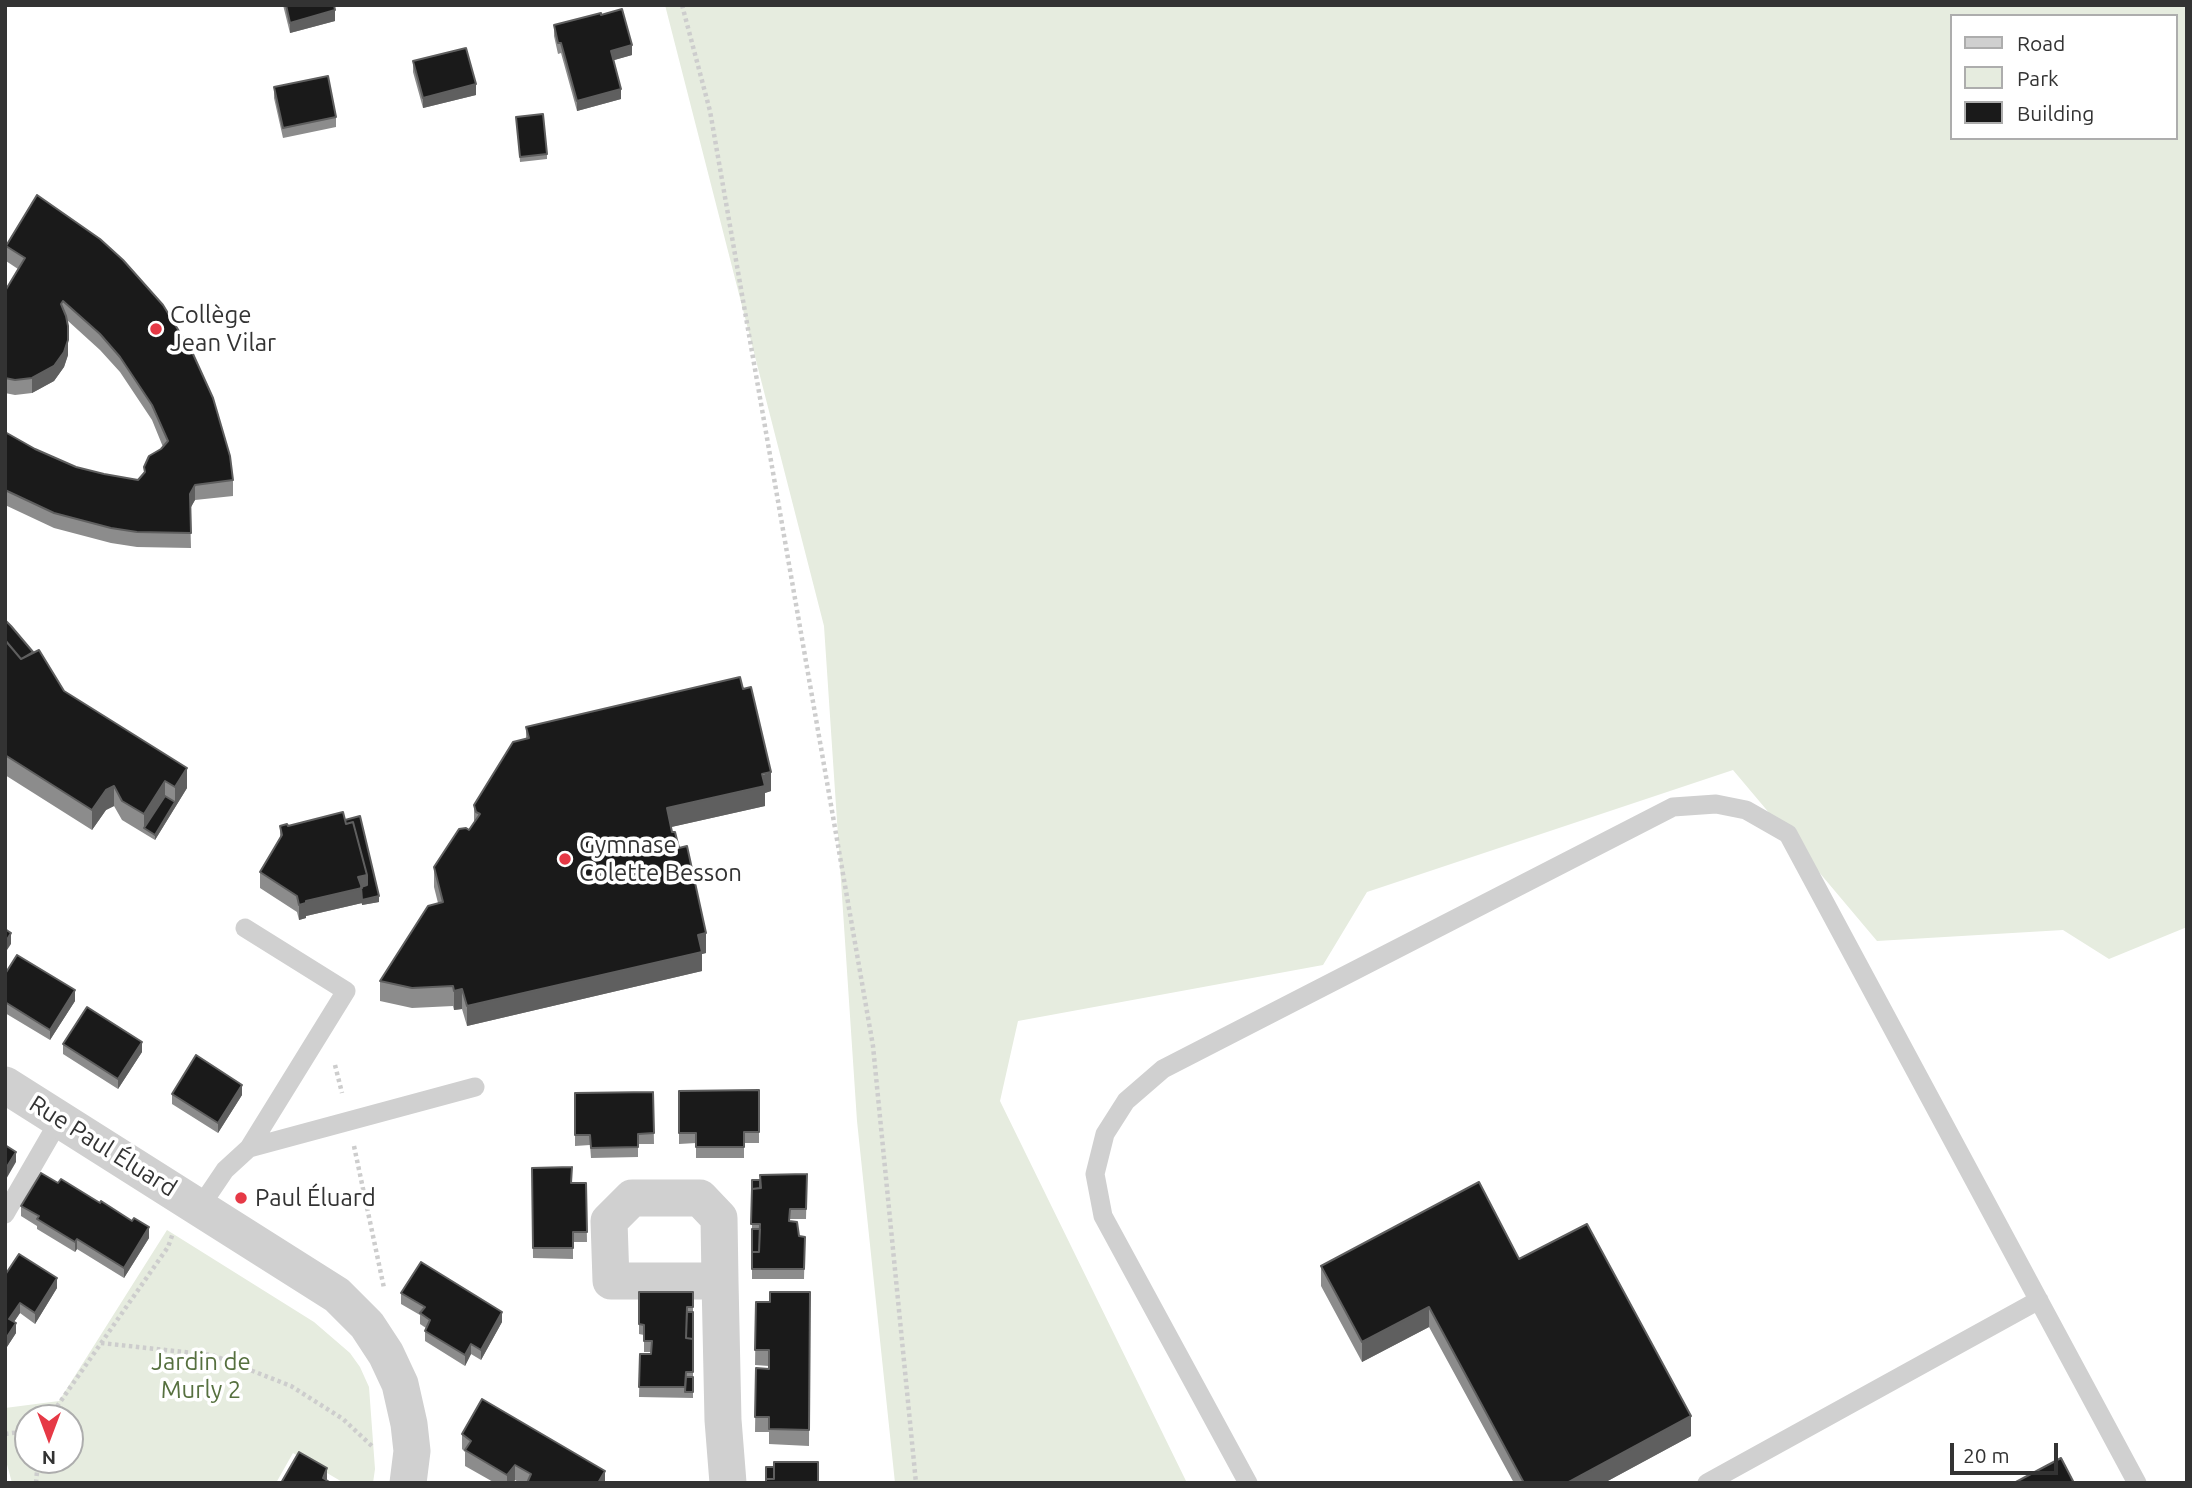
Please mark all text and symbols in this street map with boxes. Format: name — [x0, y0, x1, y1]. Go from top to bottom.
legend — [1951, 14, 2178, 140]
text: Road — [2017, 31, 2065, 55]
text: Park — [2017, 66, 2059, 90]
text: Building — [2017, 101, 2094, 125]
place label: Collège Jean Vilar — [170, 301, 276, 357]
marker: Collège Jean Vilar — [148, 321, 164, 337]
place label: Gymnase Colette Besson — [579, 831, 742, 887]
marker: Gymnase Colette Besson — [557, 851, 573, 867]
street label: Rue Paul Éluard — [24, 1089, 182, 1203]
place label: Paul Éluard — [255, 1184, 376, 1212]
marker: Paul Éluard — [233, 1190, 249, 1206]
park label: Jardin de Murly 2 — [151, 1348, 251, 1404]
north arrow — [14, 1404, 84, 1474]
scale bar — [1954, 1428, 2062, 1472]
text: 20 m — [1963, 1443, 2010, 1467]
text: N — [42, 1447, 56, 1469]

